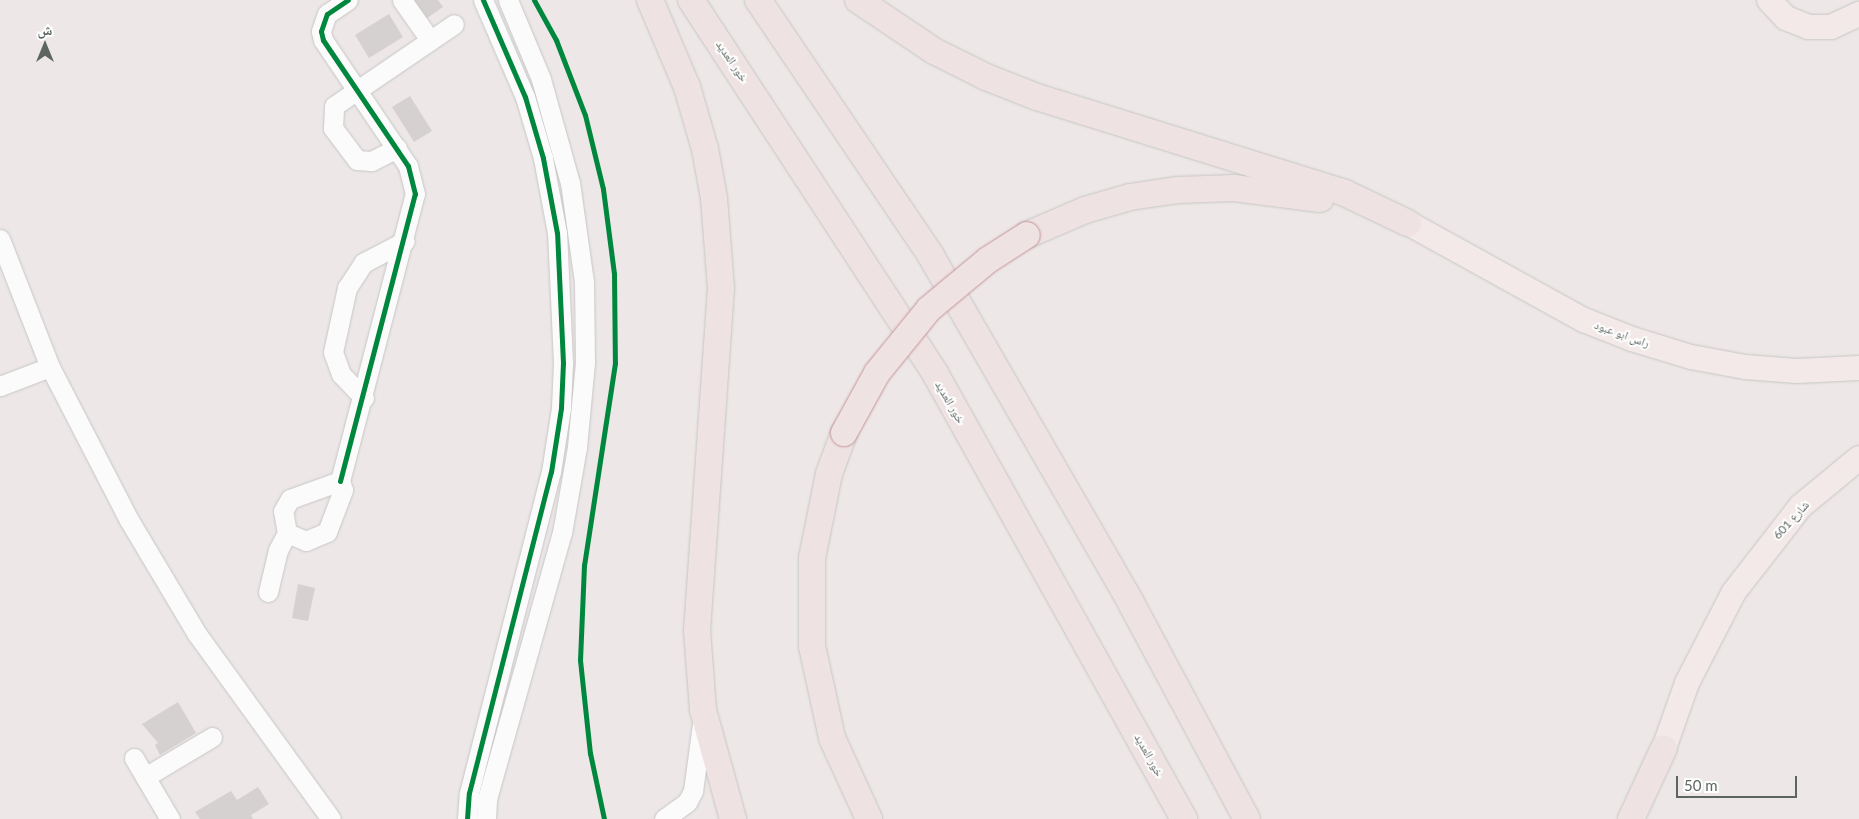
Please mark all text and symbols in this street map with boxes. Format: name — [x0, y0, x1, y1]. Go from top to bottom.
north arrow — [20, 20, 70, 70]
text: ش — [38, 21, 52, 38]
street label: خور العديد — [713, 38, 751, 84]
street label: راس ابو عبود — [1592, 317, 1652, 351]
street label: خور العديد — [932, 378, 968, 426]
street label: شارع 601 — [1770, 498, 1812, 542]
street label: خور العديد — [1131, 731, 1167, 779]
scale bar — [1679, 766, 1800, 798]
text: 50 m — [1684, 776, 1718, 794]

